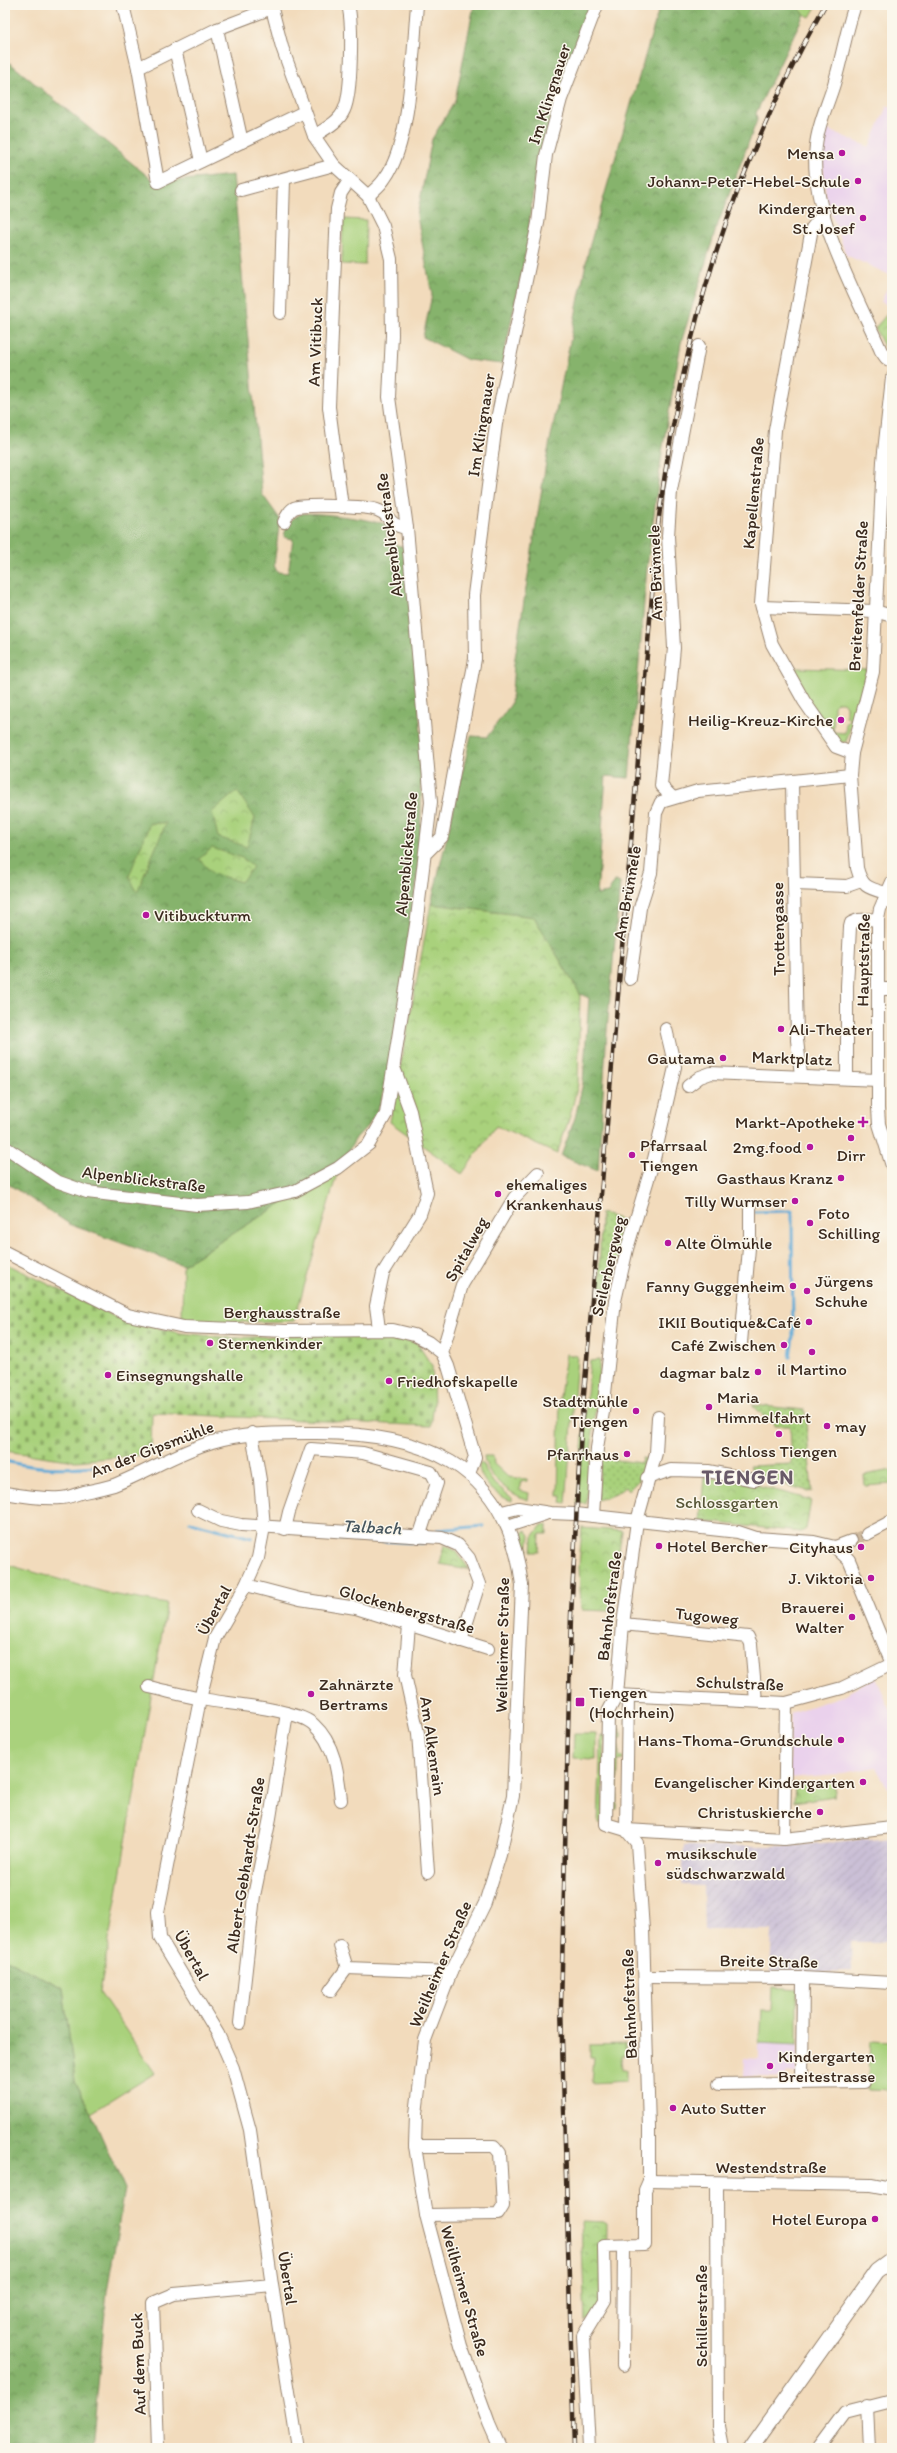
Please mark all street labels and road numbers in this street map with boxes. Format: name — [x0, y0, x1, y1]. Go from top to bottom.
street label: Im Klingnauer — [523, 41, 575, 147]
street label: Am Vitibuck — [303, 297, 327, 387]
street label: Im Klingnauer — [463, 372, 499, 478]
street label: Kapellenstraße — [738, 436, 768, 550]
street label: Alpenblickstraße — [371, 472, 407, 598]
street label: Breitenfelder Straße — [844, 520, 872, 672]
street label: Am Brünnele — [643, 525, 667, 621]
street label: Alpenblickstraße — [391, 791, 421, 917]
street label: Am Brünnele — [609, 844, 645, 942]
street label: Trottengasse — [767, 882, 789, 976]
street label: Hauptstraße — [852, 913, 874, 1007]
street label: Marktplatz — [751, 1047, 833, 1069]
street label: Alpenblickstraße — [81, 1161, 207, 1197]
street label: Spitalweg — [440, 1213, 492, 1285]
street label: Seilerbergweg — [587, 1214, 629, 1318]
street label: Berghausstraße — [224, 1302, 340, 1322]
street label: An der Gipsmühle — [87, 1416, 217, 1482]
street label: Bahnhofstraße — [592, 1550, 626, 1662]
street label: Weilheimer Straße — [491, 1577, 513, 1713]
street label: Glockenbergstraße — [337, 1580, 477, 1638]
street label: Übertal — [192, 1581, 236, 1639]
street label: Tugoweg — [674, 1603, 740, 1629]
street label: Schulstraße — [696, 1671, 784, 1695]
street label: Am Alkenrain — [416, 1695, 450, 1797]
street label: Albert-Gebhardt-Straße — [221, 1776, 269, 1954]
street label: Weilheimer Straße — [404, 1898, 476, 2030]
street label: Übertal — [170, 1926, 214, 1984]
street label: Bahnhofstraße — [617, 1949, 641, 2059]
street label: Breite Straße — [720, 1950, 818, 1972]
street label: Westendstraße — [715, 2157, 827, 2177]
street label: Weilheimer Straße — [437, 2223, 493, 2359]
street label: Übertal — [274, 2250, 302, 2307]
street label: Schillerstraße — [691, 2265, 711, 2367]
street label: Auf dem Buck — [126, 2312, 150, 2416]

